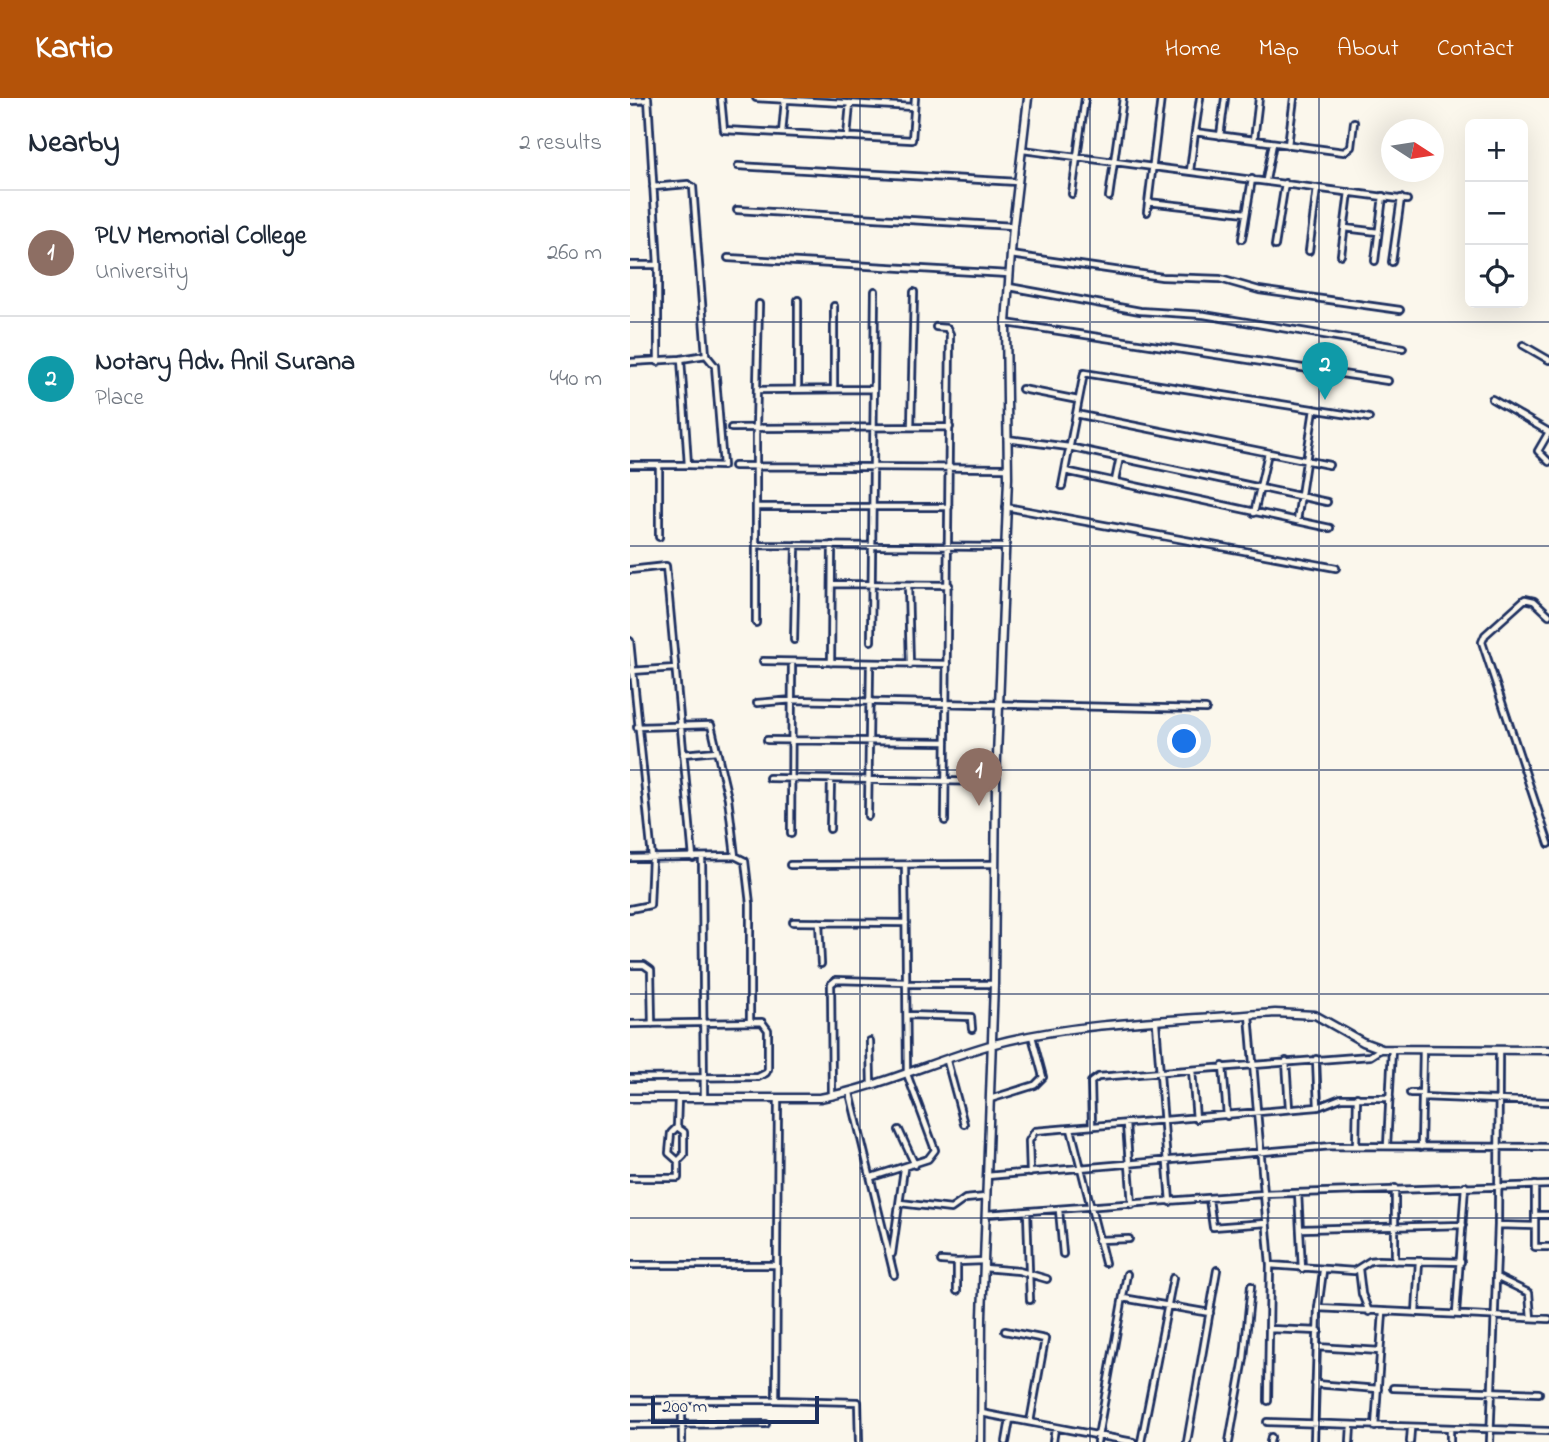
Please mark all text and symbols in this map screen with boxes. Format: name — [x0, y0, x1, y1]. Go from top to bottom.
text: Kartio — [35, 25, 113, 73]
text: Home — [1165, 32, 1221, 67]
text: Map — [1259, 32, 1299, 67]
text: About — [1337, 32, 1399, 67]
text: Contact — [1437, 32, 1514, 67]
north arrow — [1381, 119, 1444, 182]
map controls — [1465, 119, 1528, 308]
button: + — [1465, 119, 1528, 182]
text: Nearby — [28, 122, 120, 166]
text: 2 results — [519, 127, 602, 160]
button: − — [1465, 182, 1528, 245]
text: PLV Memorial College — [95, 218, 306, 256]
text: 1 — [47, 237, 55, 270]
text: 260 m — [547, 237, 602, 270]
button: locate — [1465, 245, 1528, 308]
text: University — [95, 256, 188, 289]
pin: 2 — [1302, 342, 1348, 400]
text: Notary Adv. Anil Surana — [95, 344, 355, 382]
text: 2 — [45, 363, 57, 396]
text: 440 m — [550, 363, 602, 396]
text: Place — [95, 382, 144, 415]
your location — [1167, 724, 1201, 758]
pin: 1 — [956, 748, 1002, 806]
scale bar — [651, 1393, 819, 1425]
text: 200 m — [662, 1394, 707, 1421]

